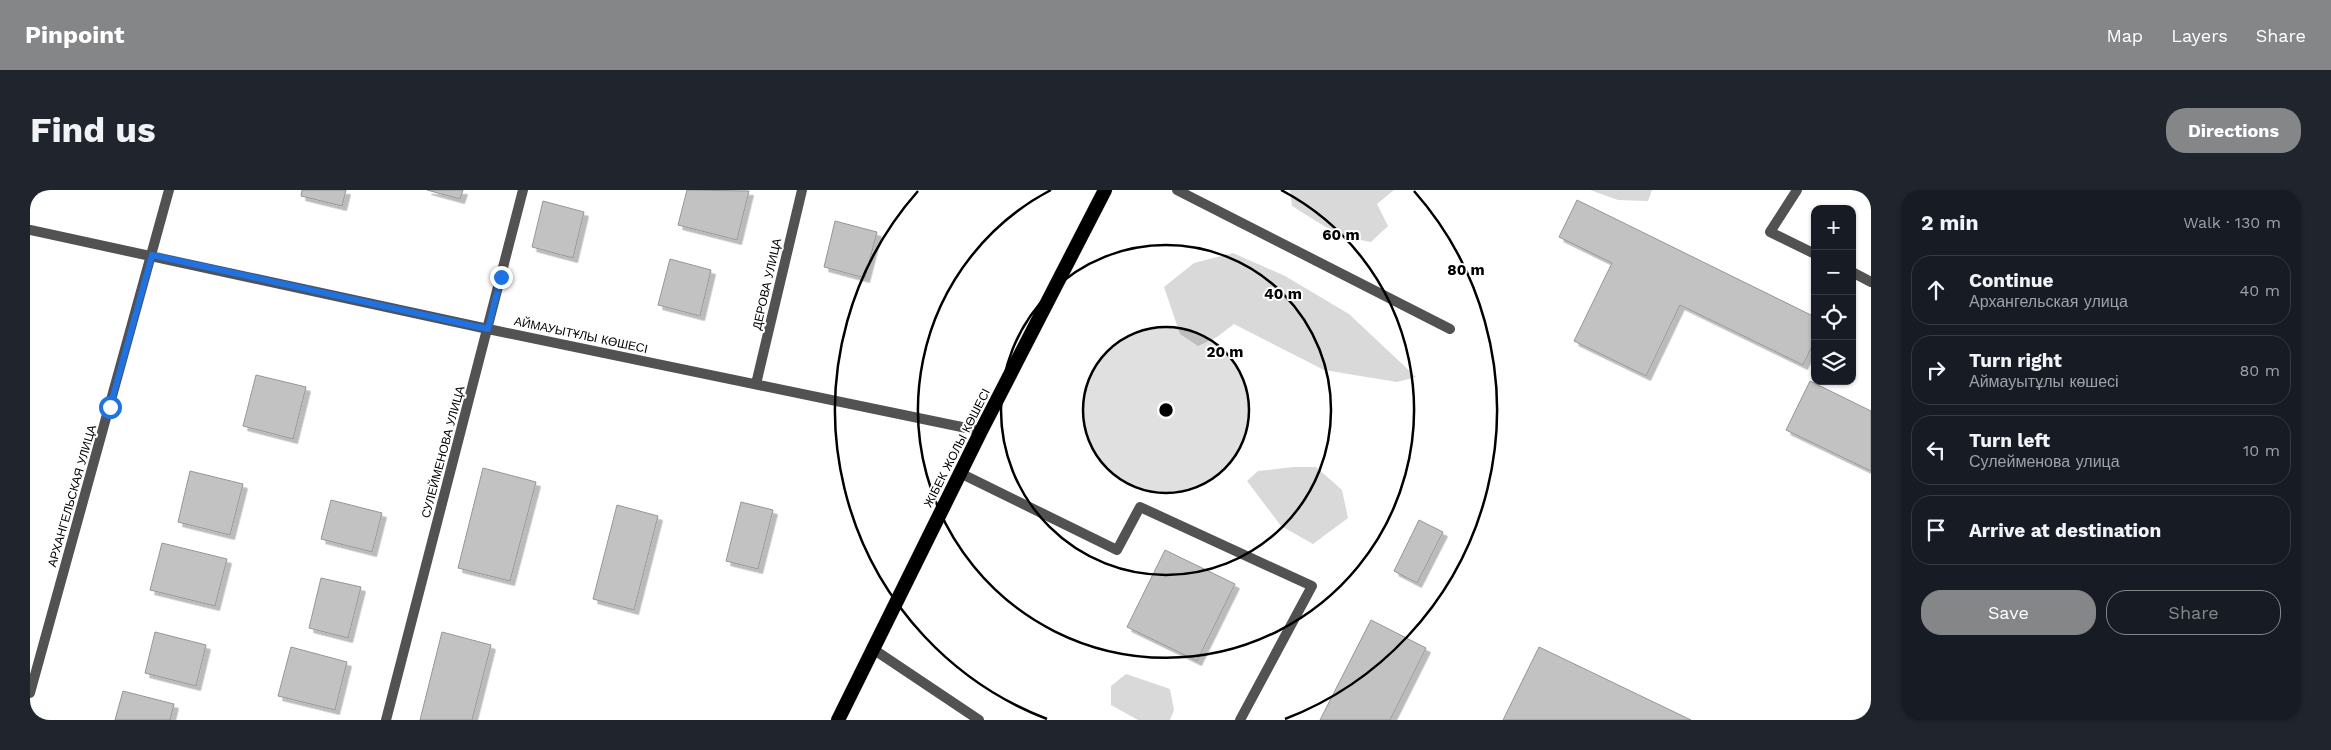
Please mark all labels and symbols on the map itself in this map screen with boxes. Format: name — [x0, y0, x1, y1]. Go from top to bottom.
text: 60 m — [1322, 226, 1360, 244]
street label: ДЕРОВА УЛИЦА — [750, 237, 784, 331]
text: 80 m — [1447, 261, 1485, 279]
route end — [490, 266, 513, 289]
text: 40 m — [1264, 285, 1302, 303]
street label: АЙМАУЫТҰЛЫ КӨШЕСІ — [513, 313, 649, 356]
text: 20 m — [1206, 343, 1244, 361]
street label: СУЛЕЙМЕНОВА УЛИЦА — [418, 384, 467, 520]
street label: ЖІБЕК ЖОЛЫ КӨШЕСІ — [921, 386, 993, 510]
route start — [99, 396, 122, 419]
centre of rings — [1157, 401, 1175, 419]
street label: АРХАНГЕЛЬСКАЯ УЛИЦА — [45, 423, 99, 569]

